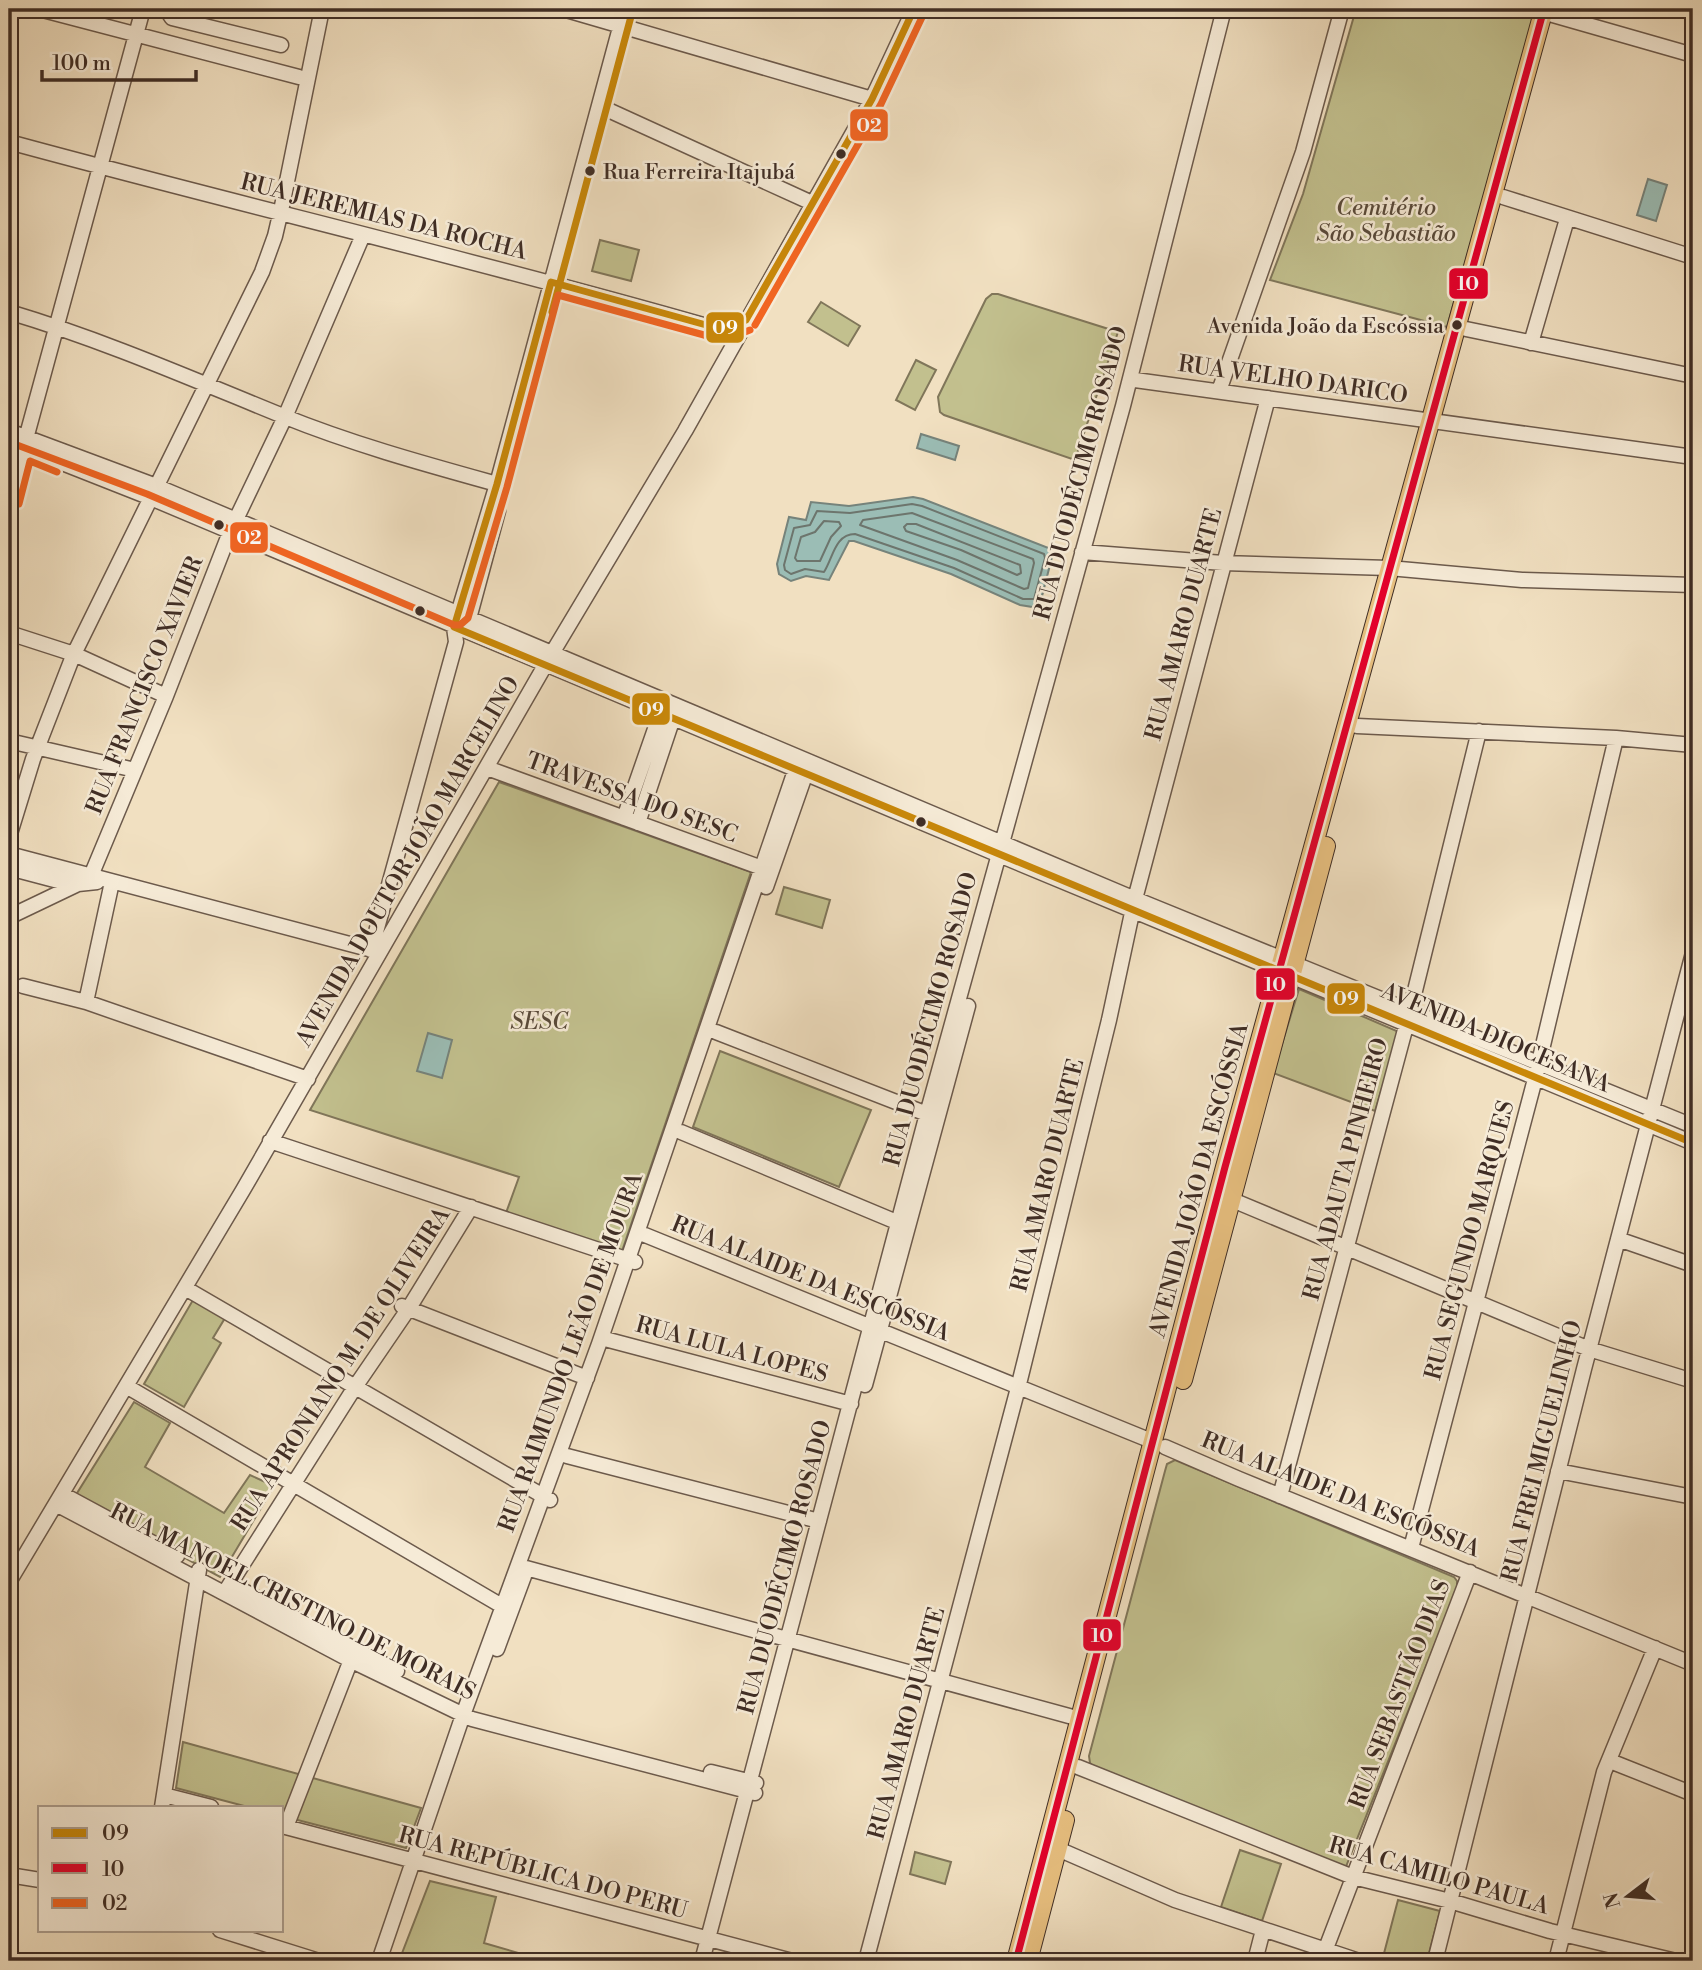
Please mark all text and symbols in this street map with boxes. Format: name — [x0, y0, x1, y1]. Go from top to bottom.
scale bar — [42, 38, 196, 82]
text: 100 m — [52, 51, 111, 77]
line badge: 02 — [849, 108, 889, 142]
text: 02 — [856, 114, 882, 138]
unlabelled marker — [834, 147, 848, 161]
place label: Rua Ferreira Itajubá — [603, 160, 795, 186]
marker: Rua Ferreira Itajubá — [583, 164, 597, 178]
street label: RUA JEREMIAS DA ROCHA — [238, 168, 531, 266]
park label: Cemitério São Sebastião — [1316, 194, 1456, 248]
line badge: 10 — [1448, 267, 1489, 300]
text: 10 — [1457, 272, 1479, 296]
line badge: 09 — [705, 311, 745, 344]
place label: Avenida João da Escóssia — [1206, 314, 1444, 340]
text: 09 — [712, 316, 738, 340]
marker: Avenida João da Escóssia — [1450, 318, 1464, 332]
street label: RUA DUODÉCIMO ROSADO — [1026, 323, 1134, 623]
street label: RUA VELHO DARICO — [1176, 350, 1409, 410]
street label: RUA AMARO DUARTE — [1139, 505, 1228, 743]
unlabelled marker — [212, 518, 226, 532]
line badge: 02 — [229, 521, 269, 554]
text: 02 — [236, 526, 262, 550]
street label: RUA FRANCISCO XAVIER — [80, 551, 210, 818]
unlabelled marker — [413, 604, 427, 618]
street label: AVENIDA DOUTOR JOÃO MARCELINO — [288, 670, 526, 1053]
line badge: 09 — [631, 692, 671, 726]
text: 09 — [638, 698, 664, 722]
street label: TRAVESSA DO SESC — [522, 747, 741, 849]
unlabelled marker — [914, 815, 928, 829]
street label: RUA DUODÉCIMO ROSADO — [876, 869, 984, 1169]
line badge: 10 — [1255, 967, 1296, 1001]
text: 10 — [1264, 973, 1286, 997]
street label: AVENIDA DIOCESANA — [1376, 977, 1616, 1099]
line badge: 09 — [1326, 982, 1366, 1015]
text: 09 — [1333, 987, 1359, 1011]
park label: SESC — [510, 1008, 569, 1036]
street label: AVENIDA JOÃO DA ESCÓSSIA — [1140, 1018, 1255, 1342]
street label: RUA ADAUTA PINHEIRO — [1297, 1035, 1394, 1304]
street label: RUA AMARO DUARTE — [1005, 1056, 1091, 1295]
street label: RUA SEGUNDO MARQUES — [1419, 1098, 1521, 1383]
street label: RUA RAIMUNDO LEÃO DE MOURA — [491, 1167, 650, 1536]
street label: RUA APRONIANO M. DE OLIVEIRA — [225, 1201, 457, 1537]
street label: RUA ALAIDE DA ESCÓSSIA — [667, 1207, 956, 1348]
street label: RUA LULA LOPES — [632, 1311, 831, 1389]
street label: RUA FREI MIGUELINHO — [1496, 1318, 1588, 1585]
street label: RUA DUODÉCIMO ROSADO — [730, 1417, 838, 1717]
street label: RUA ALAIDE DA ESCÓSSIA — [1197, 1423, 1486, 1564]
street label: RUA MANOEL CRISTINO DE MORAIS — [105, 1497, 480, 1707]
street label: RUA SEBASTIÃO DIAS — [1341, 1575, 1457, 1813]
street label: RUA AMARO DUARTE — [862, 1604, 951, 1842]
line badge: 10 — [1082, 1618, 1122, 1652]
text: 10 — [1091, 1624, 1113, 1648]
legend — [38, 1806, 284, 1932]
street label: RUA REPÚBLICA DO PERU — [395, 1818, 691, 1925]
text: 09 — [102, 1821, 129, 1847]
street label: RUA CAMILO PAULA — [1325, 1831, 1553, 1921]
text: 10 — [102, 1857, 124, 1883]
north arrow — [1594, 1862, 1664, 1932]
text: N — [1599, 1890, 1626, 1911]
text: 02 — [102, 1891, 128, 1917]

